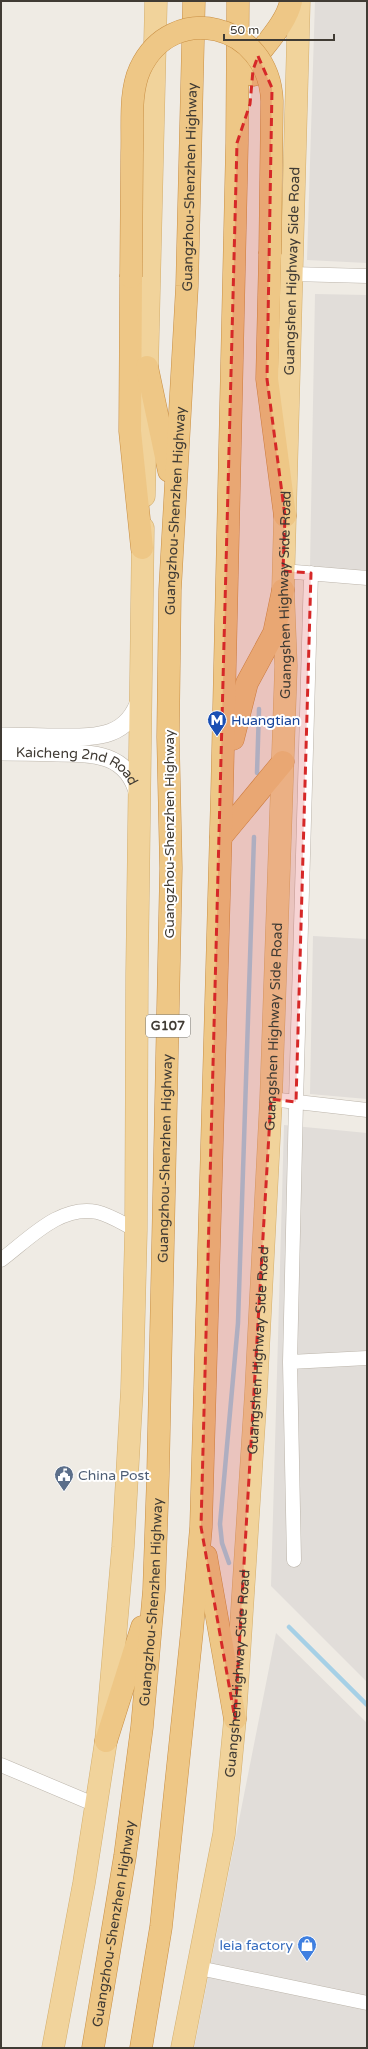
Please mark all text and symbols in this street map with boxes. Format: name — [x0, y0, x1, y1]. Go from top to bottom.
scale bar — [224, 16, 334, 42]
text: 50 m — [230, 23, 259, 37]
street label: Guangzhou-Shenzhen Highway — [178, 82, 201, 292]
street label: Guangshen Highway Side Road — [280, 167, 303, 376]
street label: Guangzhou-Shenzhen Highway — [161, 405, 189, 615]
street label: Guangshen Highway Side Road — [274, 491, 295, 699]
metro station icon: Huangtian — [206, 709, 228, 737]
place label: Huangtian — [231, 712, 300, 729]
street label: Guangzhou-Shenzhen Highway — [161, 729, 178, 938]
street label: Kaicheng 2nd Road — [16, 744, 142, 788]
street label: Guangshen Highway Side Road — [261, 922, 286, 1131]
road number: G107 — [146, 1015, 190, 1037]
street label: Guangzhou-Shenzhen Highway — [154, 1053, 176, 1263]
street label: Guangshen Highway Side Road — [244, 1246, 272, 1455]
public building icon: China Post — [53, 1464, 75, 1492]
place label: China Post — [78, 1467, 150, 1484]
street label: Guangzhou-Shenzhen Highway — [135, 1497, 166, 1707]
street label: Guangshen Highway Side Road — [221, 1569, 253, 1778]
street label: Guangzhou-Shenzhen Highway — [88, 1819, 138, 2028]
shop icon: leia factory — [296, 1934, 318, 1962]
place label: leia factory — [220, 1937, 293, 1954]

